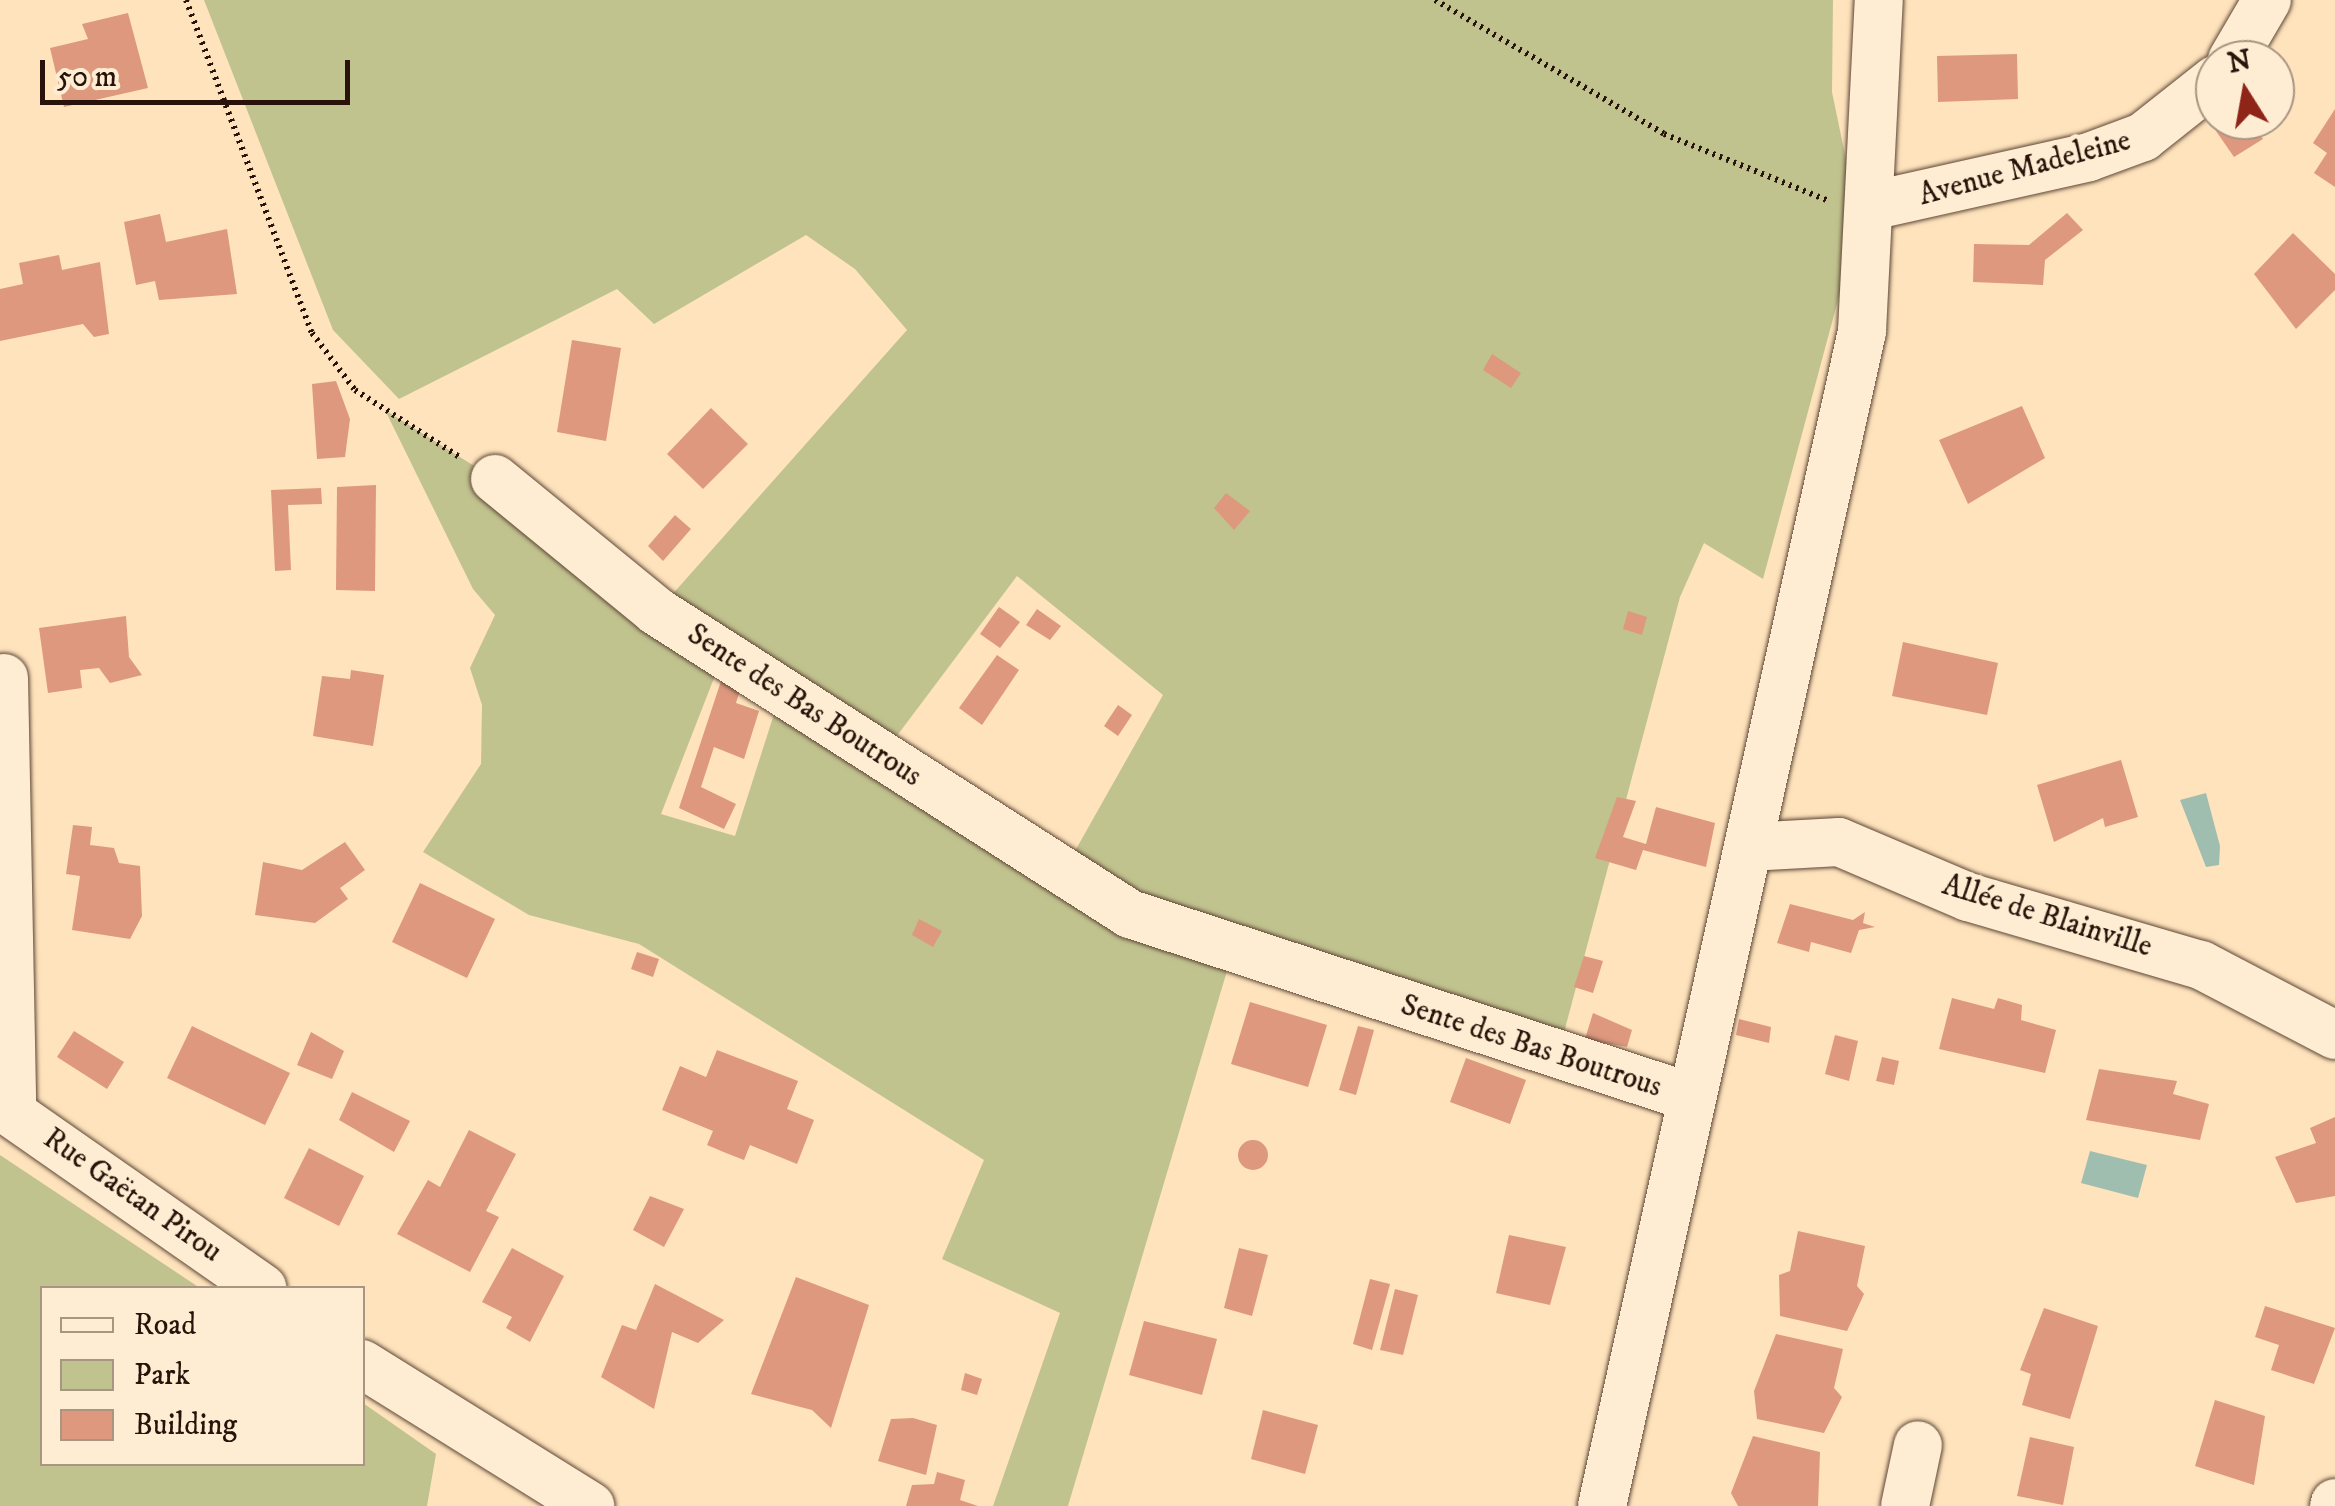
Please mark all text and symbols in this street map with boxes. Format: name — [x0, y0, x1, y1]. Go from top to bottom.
scale bar — [45, 40, 355, 102]
north arrow — [2195, 40, 2295, 140]
text: N — [2225, 43, 2254, 81]
text: 50 m — [57, 59, 117, 96]
street label: Avenue Madeleine — [1915, 123, 2135, 215]
street label: Sente des Bas Boutrous — [680, 617, 928, 795]
street label: Allée de Blainville — [1938, 868, 2156, 966]
street label: Sente des Bas Boutrous — [1396, 988, 1666, 1106]
street label: Rue Gaëtan Pirou — [36, 1121, 228, 1271]
legend — [40, 1286, 365, 1466]
text: Road — [134, 1307, 196, 1344]
text: Park — [134, 1357, 190, 1394]
text: Building — [134, 1407, 237, 1444]

